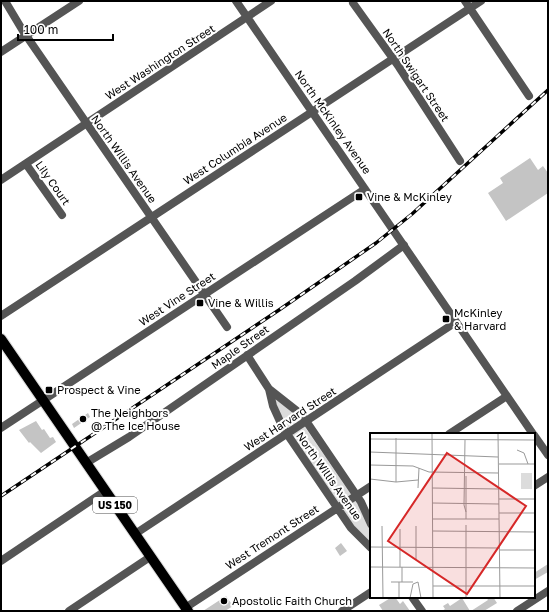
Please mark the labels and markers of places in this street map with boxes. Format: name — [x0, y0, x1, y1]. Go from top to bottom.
place label: Vine & McKinley — [367, 190, 452, 203]
marker: Vine & McKinley — [354, 192, 364, 202]
place label: Vine & Willis — [208, 296, 274, 309]
marker: Vine & Willis — [195, 298, 205, 308]
place label: McKinley & Harvard — [454, 306, 506, 332]
marker: McKinley & Harvard — [441, 314, 451, 324]
place label: Prospect & Vine — [57, 383, 141, 396]
marker: Prospect & Vine — [44, 385, 54, 395]
place label: The Neighbors @ The Ice House — [91, 406, 180, 432]
marker: The Neighbors @ The Ice House — [78, 414, 88, 424]
place label: Apostolic Faith Church — [232, 594, 352, 607]
marker: Apostolic Faith Church — [219, 596, 229, 606]

